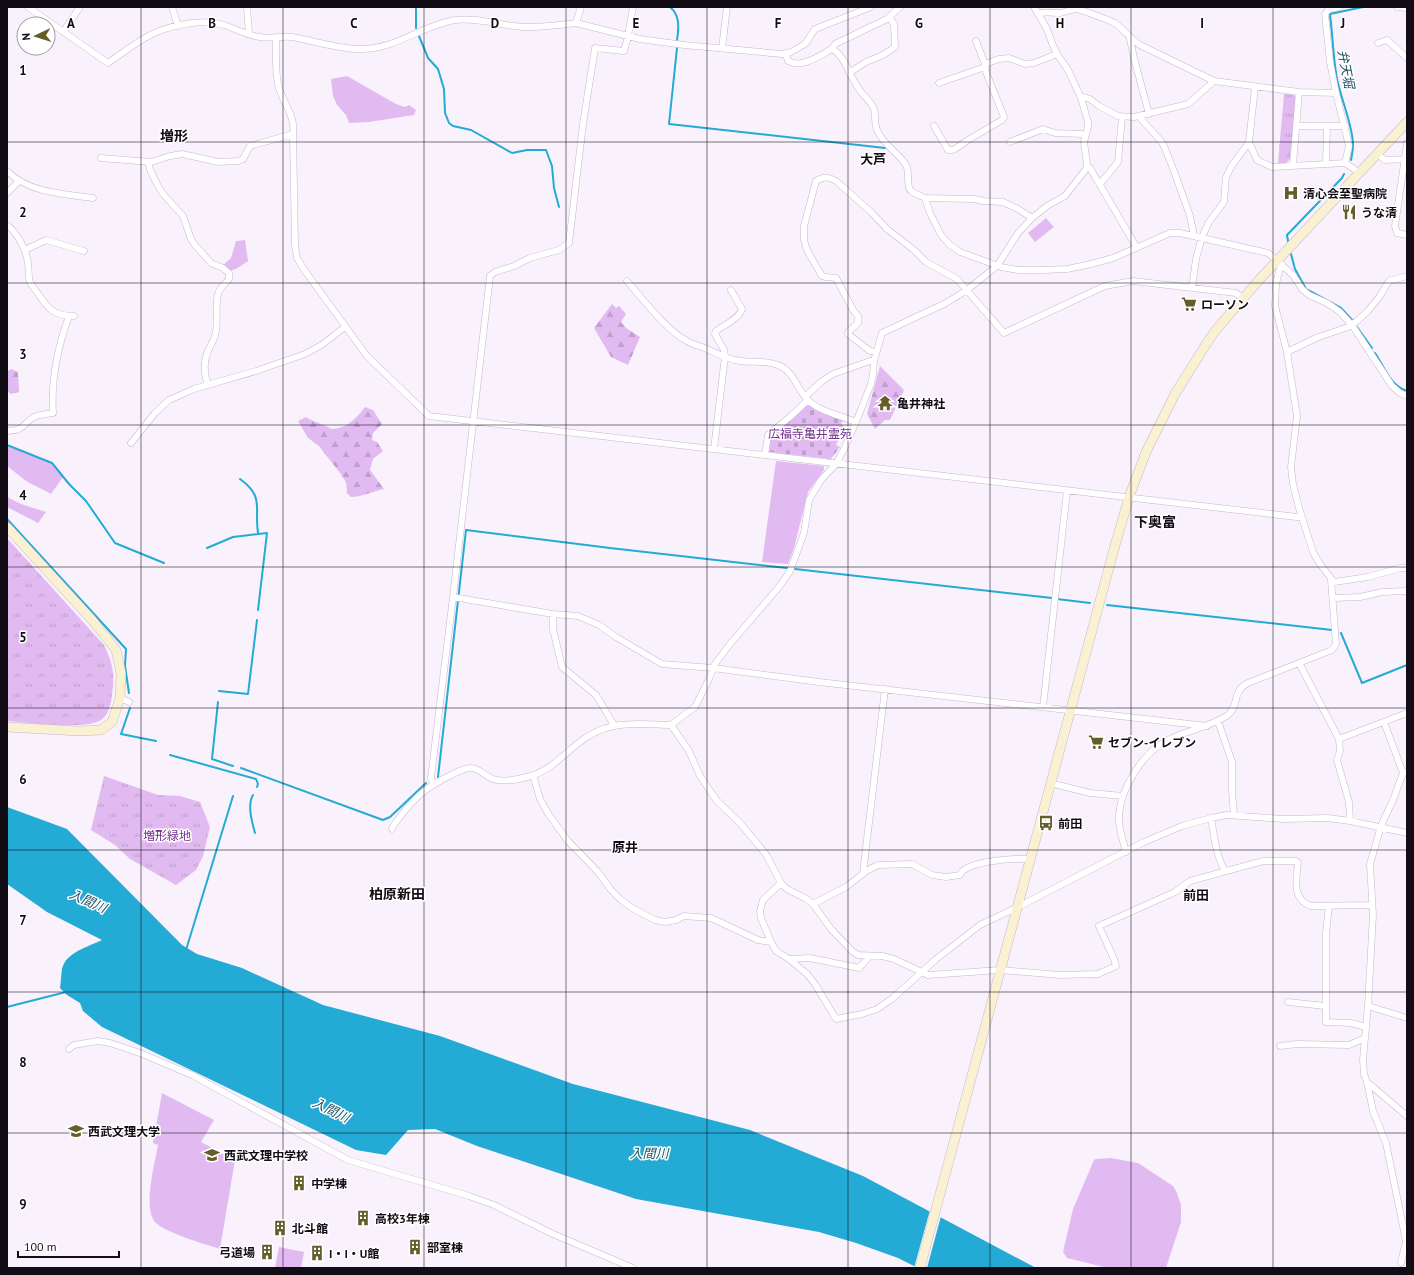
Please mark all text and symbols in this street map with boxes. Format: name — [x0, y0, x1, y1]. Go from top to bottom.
text: A — [67, 15, 75, 32]
text: B — [208, 15, 216, 32]
text: C — [350, 15, 358, 32]
text: D — [491, 15, 499, 32]
text: E — [633, 15, 640, 32]
text: F — [775, 15, 782, 32]
text: G — [915, 15, 923, 32]
text: H — [1056, 15, 1064, 32]
text: I — [1200, 15, 1204, 32]
text: J — [1340, 15, 1345, 32]
north arrow — [16, 16, 56, 56]
text: N — [19, 33, 33, 41]
water label: 弁天堀 — [1334, 48, 1358, 92]
text: 1 — [19, 62, 27, 79]
district label: 増形 — [160, 127, 188, 145]
district label: 大芦 — [860, 151, 886, 168]
hospital icon: 清心会至聖病院 — [1282, 184, 1300, 202]
place label: 清心会至聖病院 — [1303, 186, 1387, 201]
restaurant icon: うな清 — [1340, 203, 1358, 221]
text: 2 — [19, 204, 27, 221]
place label: うな清 — [1361, 205, 1397, 220]
supermarket icon: ローソン — [1180, 295, 1198, 313]
place label: ローソン — [1201, 297, 1249, 312]
text: 3 — [19, 346, 27, 363]
temple icon: 亀井神社 — [876, 394, 894, 412]
place label: 亀井神社 — [897, 396, 945, 411]
park label: 広福寺亀井霊苑 — [768, 426, 852, 441]
text: 4 — [19, 487, 27, 504]
district label: 下奥富 — [1134, 513, 1176, 531]
text: 5 — [19, 629, 27, 646]
supermarket icon: セブン-イレブン — [1087, 733, 1105, 751]
place label: セブン-イレブン — [1108, 735, 1196, 750]
text: 6 — [19, 771, 27, 788]
bus stop icon: 前田 — [1037, 814, 1055, 832]
place label: 前田 — [1058, 816, 1082, 831]
park label: 増形緑地 — [143, 828, 191, 843]
district label: 原井 — [612, 839, 638, 856]
water label: 入間川 — [67, 885, 111, 918]
district label: 柏原新田 — [369, 885, 425, 903]
district label: 前田 — [1183, 887, 1209, 904]
text: 7 — [19, 912, 27, 929]
text: 8 — [19, 1054, 27, 1071]
water label: 入間川 — [310, 1094, 354, 1127]
school or university icon: 西武文理大学 — [67, 1122, 85, 1140]
place label: 西武文理大学 — [88, 1124, 160, 1139]
water label: 入間川 — [629, 1145, 670, 1162]
school or university icon: 西武文理中学校 — [203, 1146, 221, 1164]
place label: 西武文理中学校 — [224, 1148, 308, 1163]
building icon: 中学棟 — [290, 1174, 308, 1192]
place label: 中学棟 — [311, 1176, 347, 1191]
text: 9 — [19, 1196, 27, 1213]
building icon: 高校3年棟 — [354, 1209, 372, 1227]
place label: 高校3年棟 — [375, 1211, 430, 1226]
building icon: 北斗館 — [271, 1219, 289, 1237]
place label: 北斗館 — [292, 1221, 328, 1236]
scale bar — [18, 1233, 119, 1259]
building icon: 部室棟 — [406, 1238, 424, 1256]
text: 100 m — [24, 1239, 57, 1254]
place label: 部室棟 — [427, 1240, 463, 1255]
building icon: 弓道場 — [258, 1243, 276, 1261]
building icon: I・I・U館 — [308, 1244, 326, 1262]
place label: 弓道場 — [219, 1245, 255, 1260]
place label: I・I・U館 — [329, 1246, 379, 1261]

